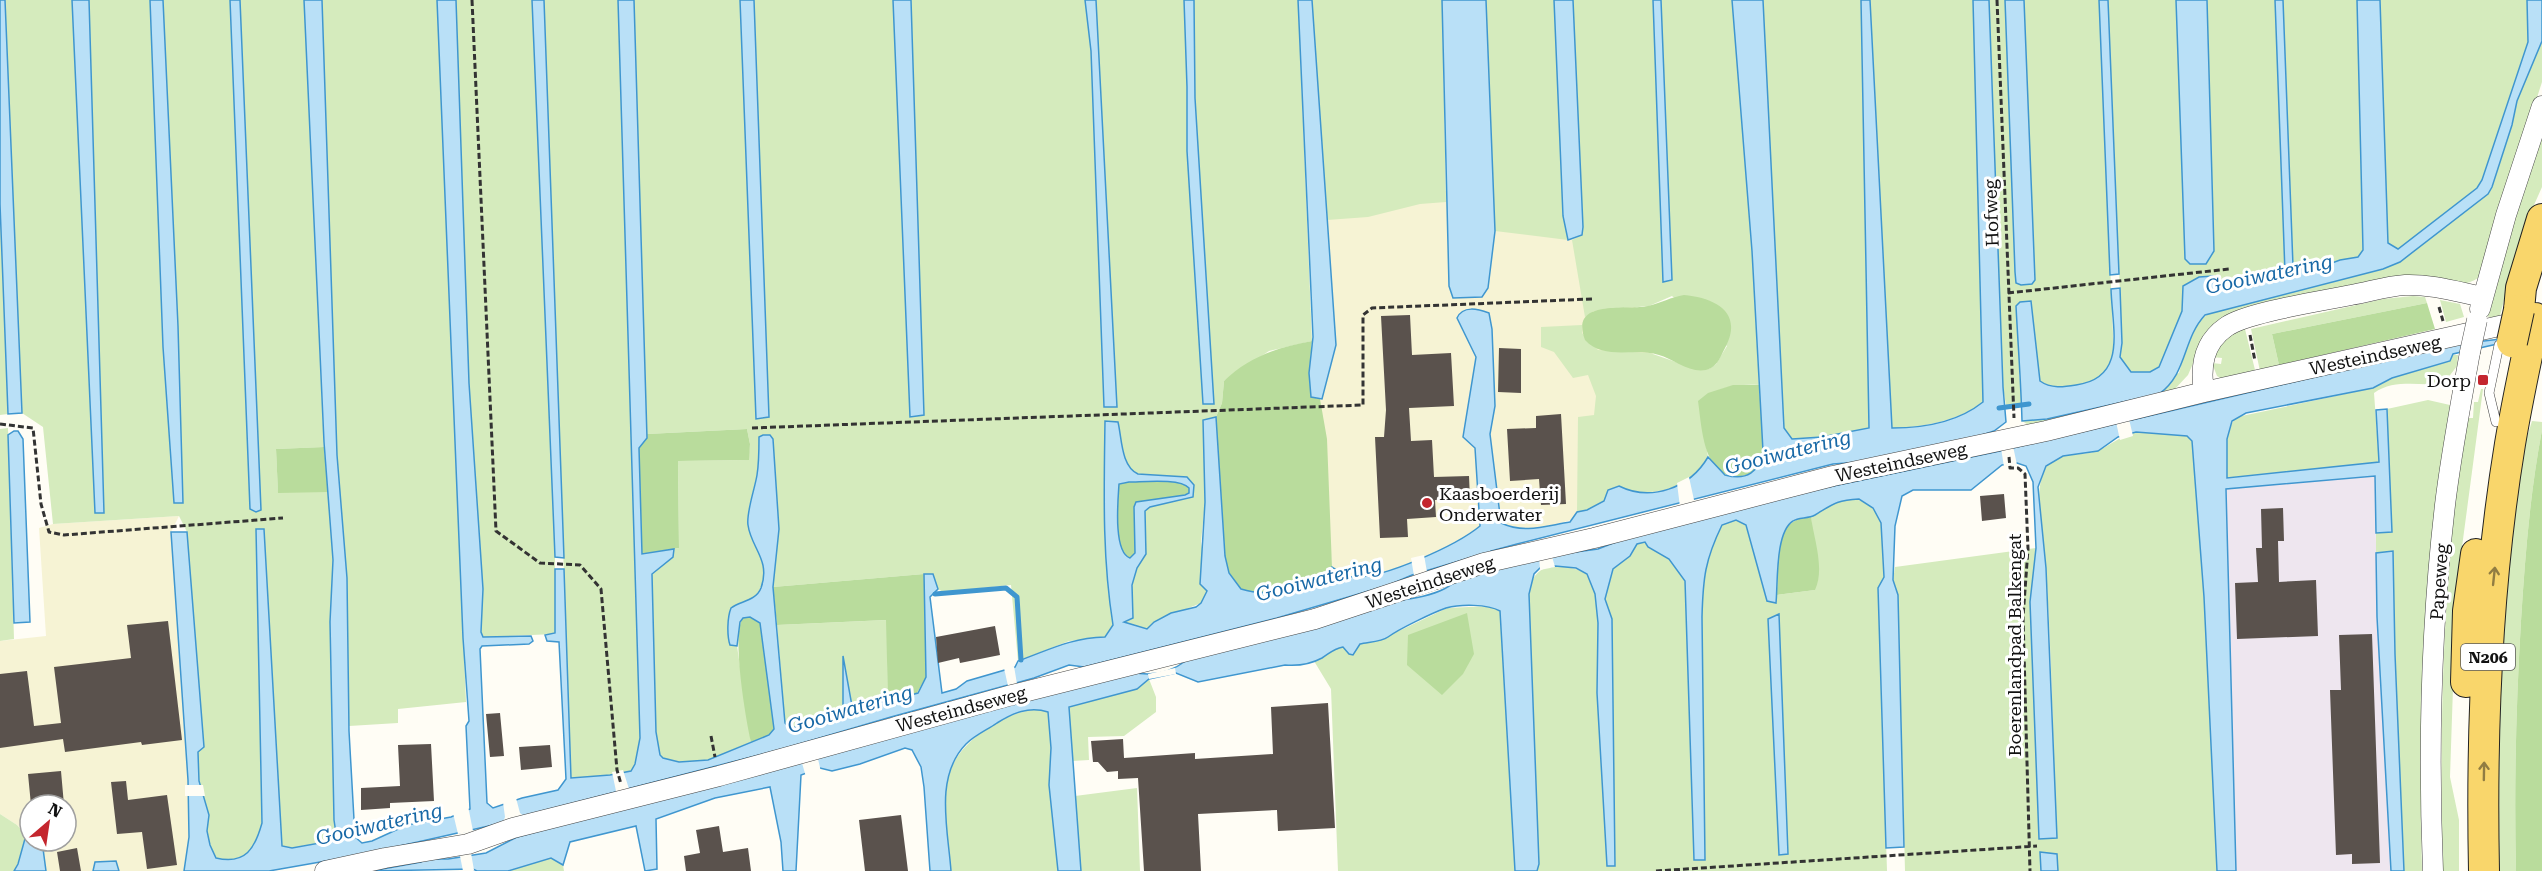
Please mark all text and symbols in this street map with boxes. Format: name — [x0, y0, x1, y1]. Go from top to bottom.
street label: Hofweg — [1979, 178, 2003, 247]
water label: Gooiwatering — [2203, 249, 2335, 299]
street label: Westeindseweg — [2307, 331, 2443, 379]
place label: Dorp — [2427, 370, 2471, 391]
marker: Dorp — [2476, 373, 2490, 387]
water label: Gooiwatering — [1722, 425, 1854, 479]
street label: Westeindseweg — [1833, 438, 1969, 486]
place label: Kaasboerderij Onderwater — [1439, 483, 1559, 525]
marker: Kaasboerderij Onderwater — [1420, 496, 1434, 510]
street label: Boerenlandpad Balkengat — [2004, 533, 2025, 757]
street label: Papeweg — [2426, 542, 2452, 621]
street label: Westeindseweg — [1363, 551, 1498, 613]
water label: Gooiwatering — [1253, 552, 1385, 606]
one-way arrow — [2488, 566, 2499, 586]
road number: N206 — [2461, 644, 2515, 670]
water label: Gooiwatering — [785, 680, 915, 738]
street label: Westeindseweg — [894, 681, 1029, 736]
one-way arrow — [2478, 761, 2490, 781]
north arrow — [18, 793, 78, 853]
water label: Gooiwatering — [313, 798, 445, 850]
text: N — [45, 799, 65, 822]

